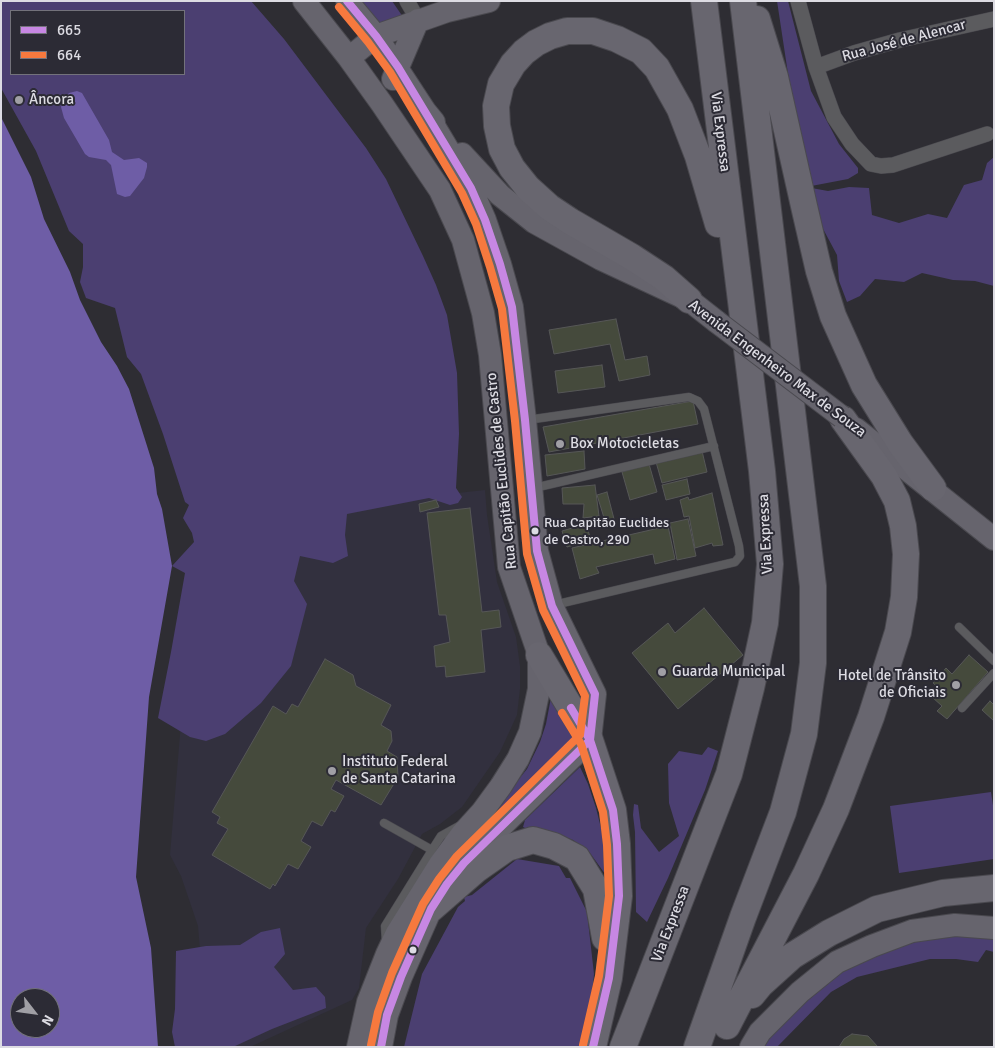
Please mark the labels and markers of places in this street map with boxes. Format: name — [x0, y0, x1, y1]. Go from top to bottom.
place label: Âncora — [29, 91, 74, 109]
marker: Âncora — [13, 94, 25, 106]
place label: Box Motocicletas — [570, 435, 679, 453]
marker: Box Motocicletas — [554, 438, 566, 450]
place label: Rua Capitão Euclides de Castro, 290 — [544, 515, 669, 548]
marker: Rua Capitão Euclides de Castro, 290 — [530, 526, 540, 536]
place label: Guarda Municipal — [672, 663, 786, 681]
marker: Guarda Municipal — [656, 666, 668, 678]
place label: Hotel de Trânsito de Oficiais — [838, 667, 946, 702]
marker: Hotel de Trânsito de Oficiais — [950, 679, 962, 691]
place label: Instituto Federal de Santa Catarina — [342, 753, 456, 788]
marker: Instituto Federal de Santa Catarina — [326, 765, 338, 777]
unlabelled marker — [408, 945, 418, 955]

